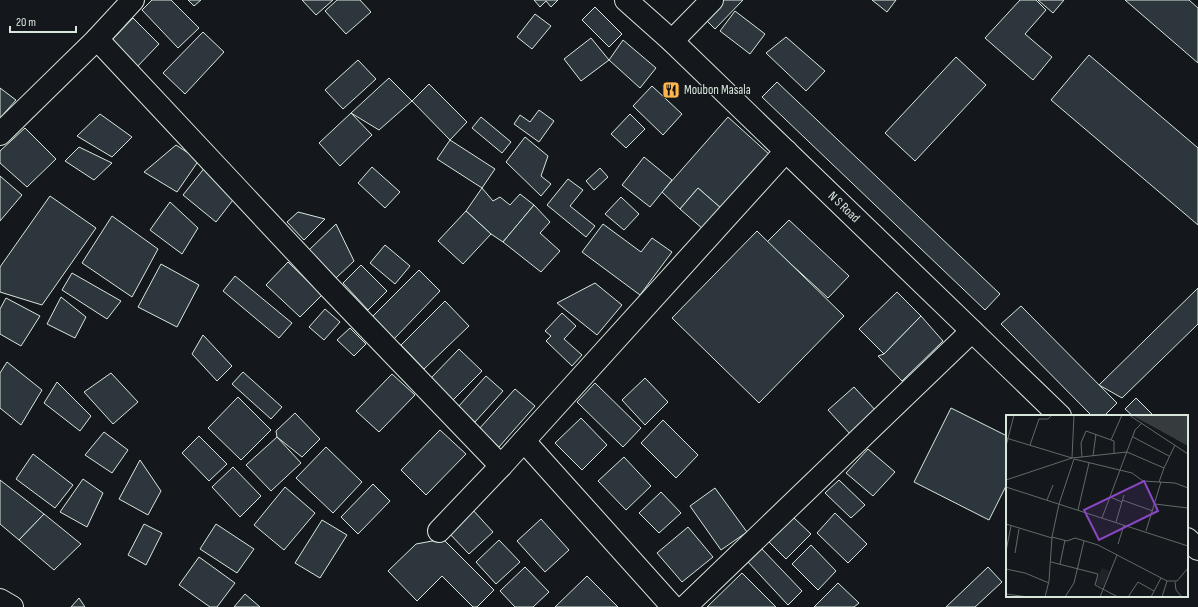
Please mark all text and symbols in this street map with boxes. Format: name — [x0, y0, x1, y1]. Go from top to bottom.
scale bar — [10, 8, 76, 34]
text: 20 m — [16, 15, 36, 30]
restaurant icon: Moubon Masala — [661, 80, 681, 100]
place label: Moubon Masala — [684, 82, 751, 98]
street label: N S Road — [825, 188, 863, 226]
inset map — [1006, 415, 1188, 597]

